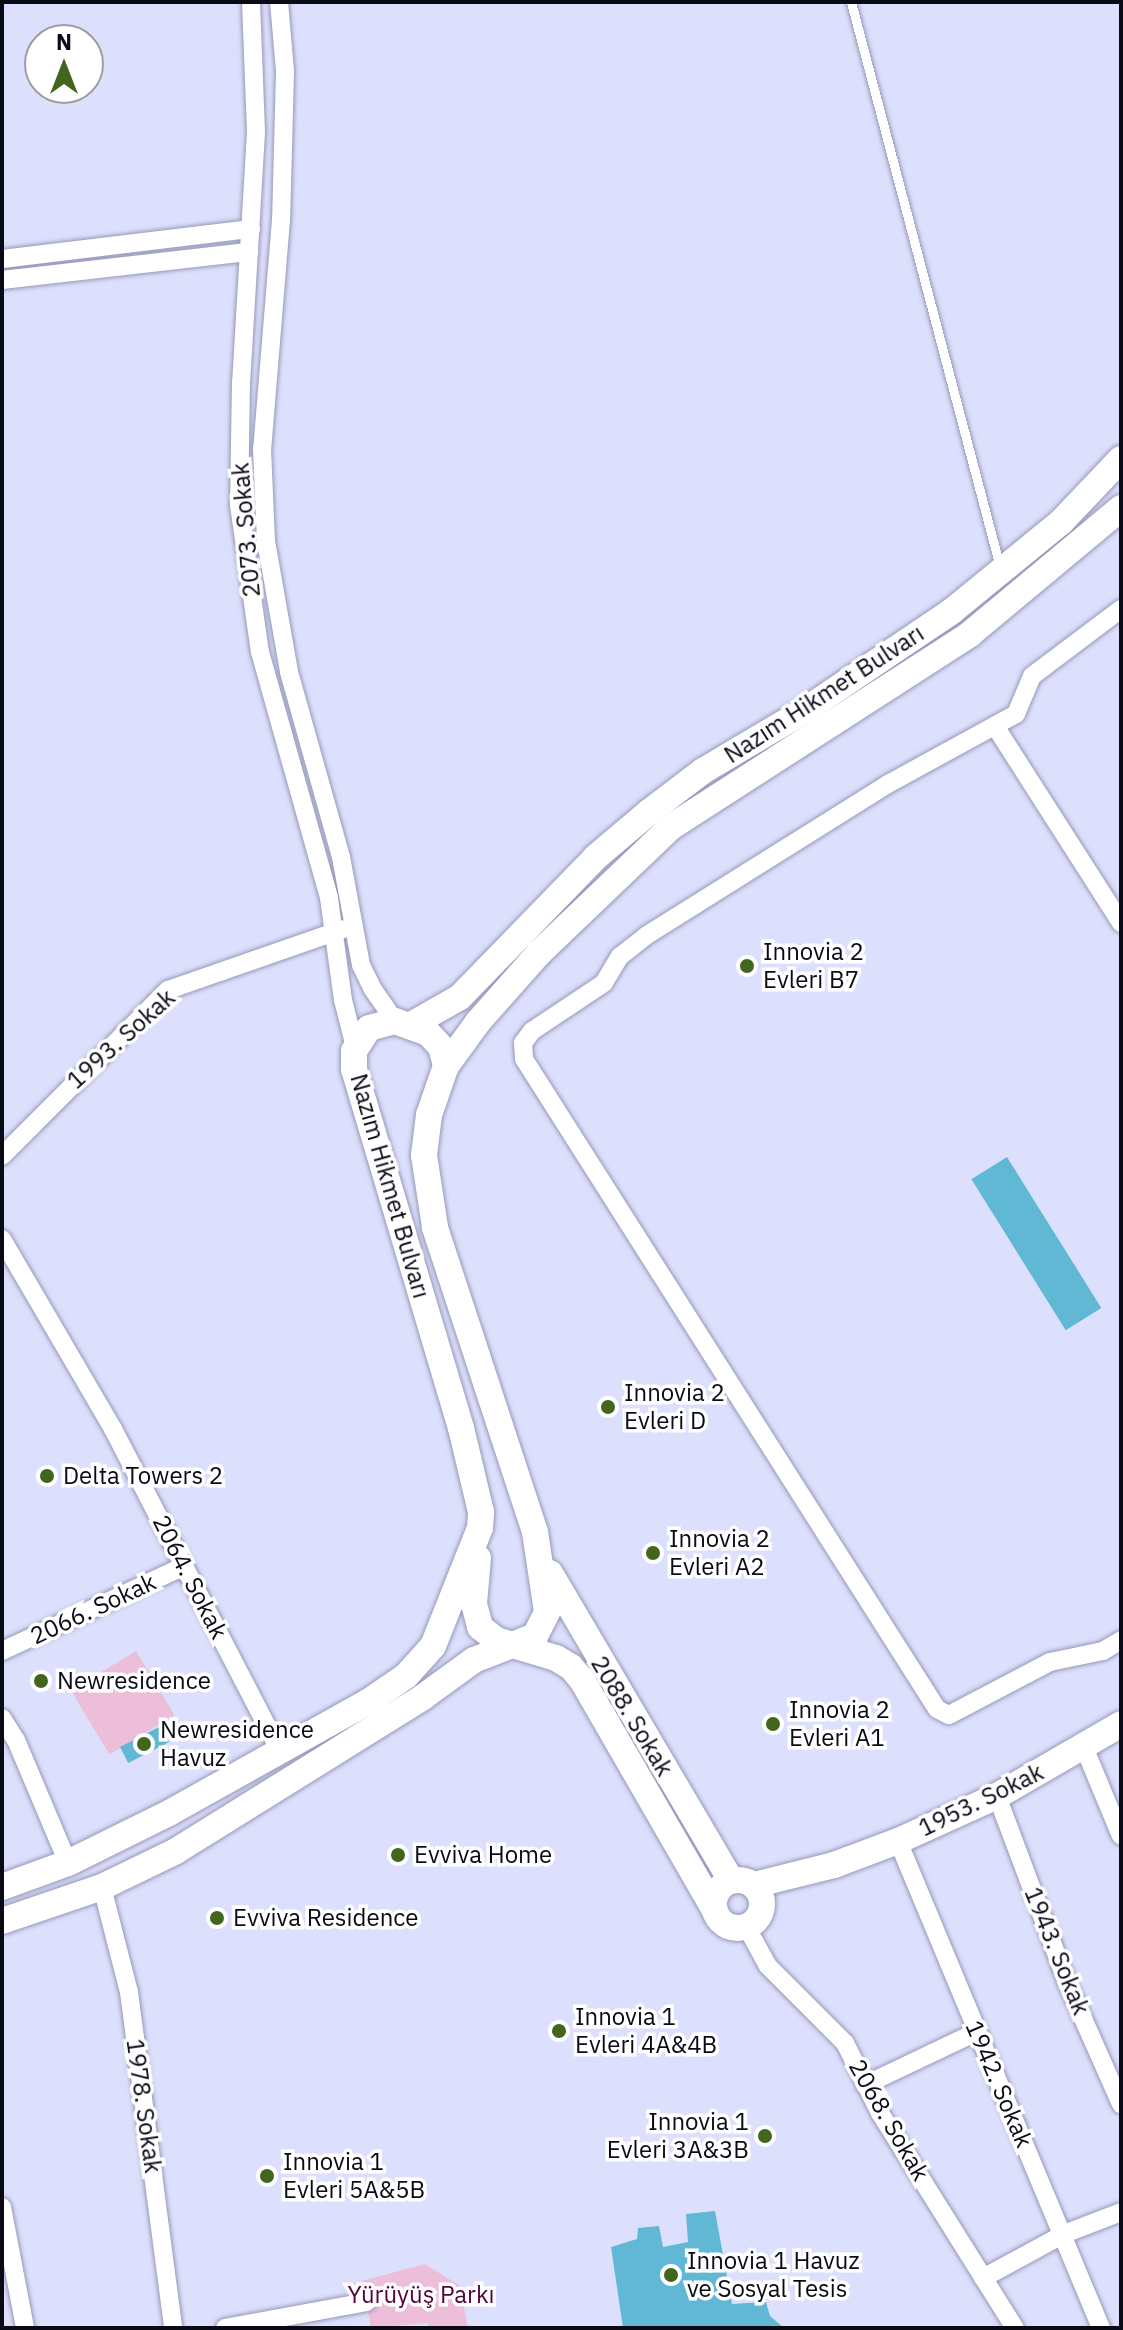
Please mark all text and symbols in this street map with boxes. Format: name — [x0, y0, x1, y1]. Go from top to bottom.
north arrow — [24, 24, 104, 104]
text: N — [56, 27, 72, 56]
street label: 2073. Sokak — [226, 461, 266, 599]
street label: Nazım Hikmet Bulvarı — [719, 619, 929, 769]
place label: Innovia 2 Evleri B7 — [763, 938, 864, 994]
marker: Innovia 2 Evleri B7 — [738, 957, 756, 975]
street label: 1993. Sokak — [61, 983, 181, 1095]
street label: Nazım Hikmet Bulvarı — [344, 1070, 436, 1302]
place label: Innovia 2 Evleri D — [624, 1379, 725, 1435]
marker: Innovia 2 Evleri D — [599, 1398, 617, 1416]
place label: Delta Towers 2 — [63, 1462, 223, 1490]
marker: Delta Towers 2 — [38, 1467, 56, 1485]
street label: 2064. Sokak — [146, 1510, 234, 1644]
place label: Innovia 2 Evleri A2 — [669, 1525, 770, 1581]
marker: Innovia 2 Evleri A2 — [644, 1544, 662, 1562]
street label: 2066. Sokak — [26, 1567, 160, 1651]
street label: 2088. Sokak — [585, 1651, 679, 1781]
place label: Newresidence — [57, 1667, 211, 1695]
marker: Newresidence — [32, 1672, 50, 1690]
place label: Innovia 2 Evleri A1 — [789, 1696, 890, 1752]
marker: Innovia 2 Evleri A1 — [764, 1715, 782, 1733]
place label: Newresidence Havuz — [160, 1716, 314, 1772]
marker: Newresidence Havuz — [135, 1735, 153, 1753]
street label: 1953. Sokak — [914, 1757, 1048, 1843]
place label: Evviva Home — [414, 1841, 552, 1869]
marker: Evviva Home — [389, 1846, 407, 1864]
street label: 1943. Sokak — [1018, 1883, 1096, 2019]
place label: Evviva Residence — [233, 1904, 418, 1932]
marker: Evviva Residence — [208, 1909, 226, 1927]
place label: Innovia 1 Evleri 4A&4B — [575, 2003, 717, 2059]
street label: 1942. Sokak — [959, 2016, 1039, 2152]
marker: Innovia 1 Evleri 4A&4B — [550, 2022, 568, 2040]
street label: 1978. Sokak — [120, 2037, 168, 2175]
street label: 2068. Sokak — [843, 2054, 935, 2186]
place label: Innovia 1 Evleri 3A&3B — [607, 2108, 749, 2164]
marker: Innovia 1 Evleri 3A&3B — [756, 2127, 774, 2145]
place label: Innovia 1 Evleri 5A&5B — [283, 2148, 425, 2204]
marker: Innovia 1 Evleri 5A&5B — [258, 2167, 276, 2185]
place label: Innovia 1 Havuz ve Sosyal Tesis — [687, 2247, 860, 2303]
marker: Innovia 1 Havuz ve Sosyal Tesis — [662, 2266, 680, 2284]
park label: Yürüyüş Parkı — [347, 2281, 495, 2309]

